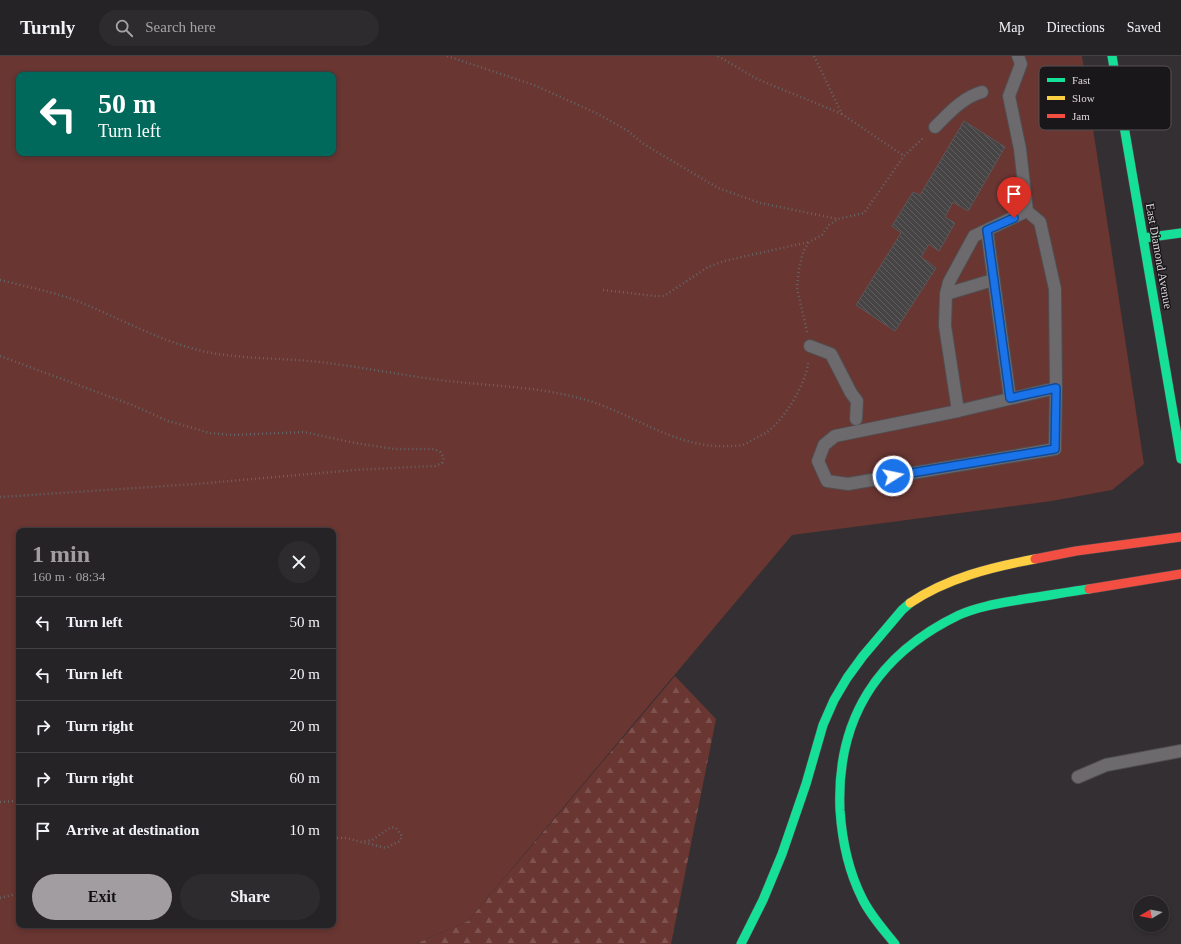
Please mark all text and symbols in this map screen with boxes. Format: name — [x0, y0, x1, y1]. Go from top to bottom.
search box — [99, 10, 379, 46]
text: Turnly — [20, 17, 75, 38]
icon: search — [113, 17, 135, 39]
text: Search here — [145, 19, 216, 35]
text: Map — [999, 20, 1024, 35]
text: Directions — [1046, 20, 1105, 35]
text: Saved — [1127, 20, 1161, 35]
legend — [1039, 66, 1171, 130]
text: Fast — [1072, 74, 1090, 86]
icon: left — [32, 88, 84, 140]
text: 50 m — [98, 88, 156, 119]
text: Slow — [1072, 92, 1095, 104]
text: Jam — [1072, 110, 1090, 122]
text: Turn left — [98, 121, 161, 141]
pin — [997, 177, 1031, 218]
icon: arrive — [1003, 183, 1025, 205]
street label: East Diamond Avenue — [1143, 202, 1175, 310]
position arrow — [872, 455, 914, 497]
text: 1 min — [32, 541, 90, 567]
button: close — [278, 541, 320, 583]
text: 160 m · 08:34 — [32, 569, 105, 584]
icon: left — [32, 612, 54, 634]
text: Turn left — [66, 614, 123, 630]
text: 50 m — [290, 614, 320, 630]
icon: left — [32, 664, 54, 686]
text: Turn left — [66, 666, 123, 682]
text: 20 m — [290, 666, 320, 682]
icon: right — [32, 716, 54, 738]
text: Turn right — [66, 718, 133, 734]
text: 20 m — [290, 718, 320, 734]
icon: right — [32, 768, 54, 790]
text: Turn right — [66, 770, 133, 786]
text: 60 m — [290, 770, 320, 786]
icon: arrive — [32, 820, 54, 842]
text: Arrive at destination — [66, 822, 199, 838]
text: 10 m — [290, 822, 320, 838]
button: Exit — [32, 874, 172, 920]
button: Share — [180, 874, 320, 920]
north arrow — [1133, 896, 1169, 932]
map controls — [1133, 896, 1169, 932]

